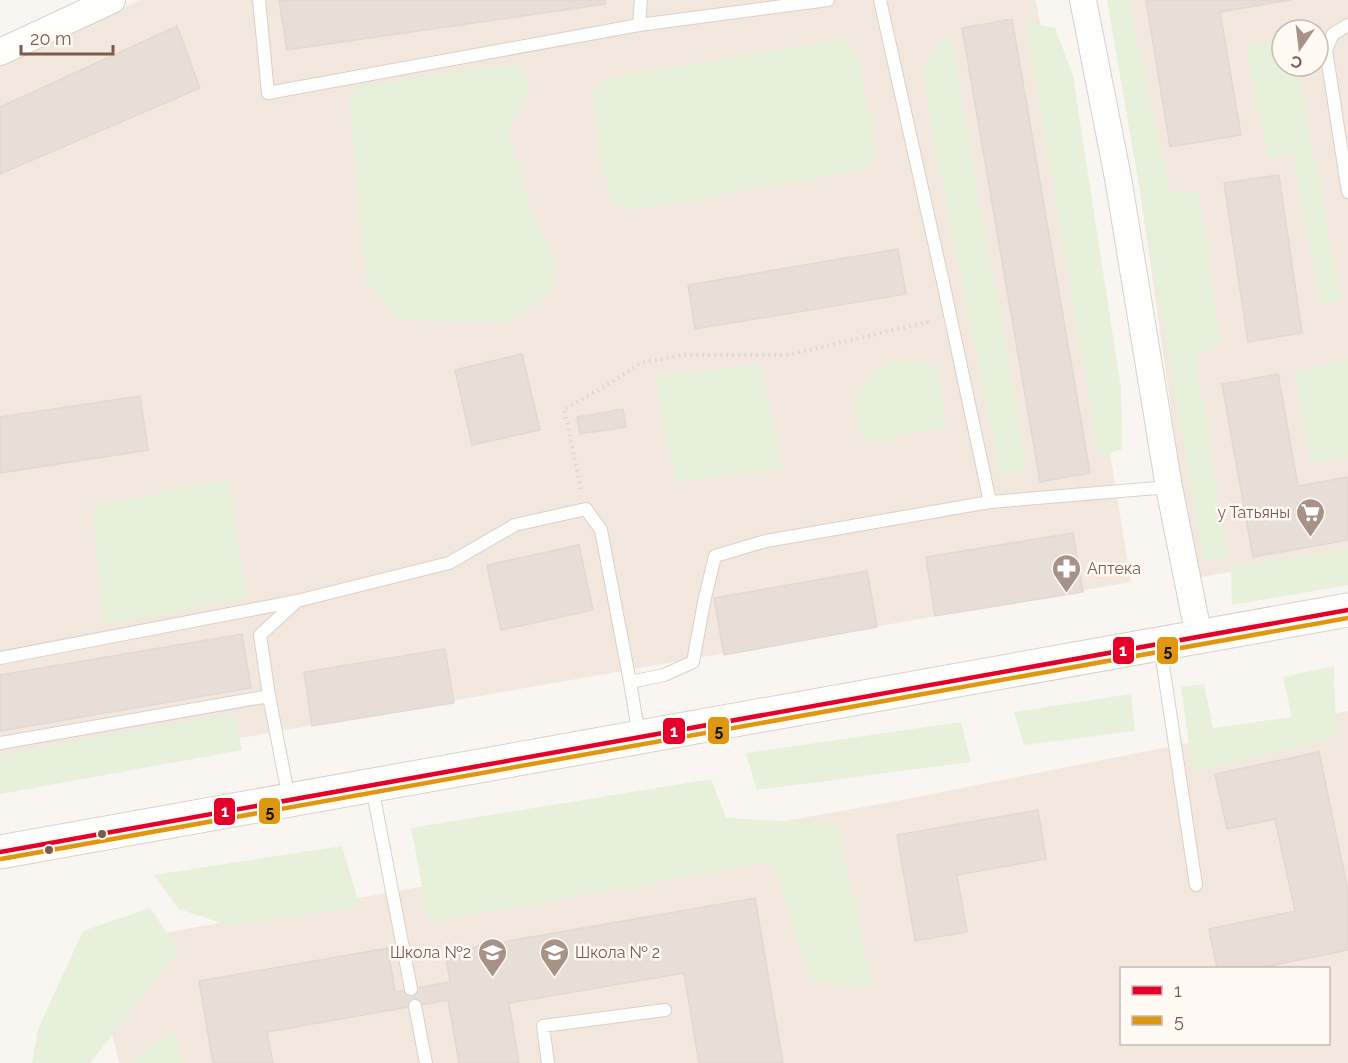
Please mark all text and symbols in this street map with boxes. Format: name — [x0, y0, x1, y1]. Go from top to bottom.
scale bar — [21, 18, 112, 56]
north arrow — [1270, 18, 1330, 78]
text: 20 m — [30, 28, 72, 49]
text: С — [1289, 52, 1304, 73]
supermarket icon: у Татьяны — [1295, 496, 1327, 538]
place label: у Татьяны — [1218, 503, 1290, 522]
pharmacy icon: Аптека — [1050, 552, 1082, 594]
place label: Аптека — [1087, 559, 1141, 578]
line badge: 1 — [1112, 636, 1135, 665]
line badge: 5 — [1156, 636, 1179, 665]
text: 1 — [1119, 641, 1127, 660]
text: 5 — [1164, 641, 1173, 660]
line badge: 5 — [707, 716, 730, 745]
line badge: 1 — [662, 717, 686, 745]
text: 5 — [715, 721, 724, 740]
text: 1 — [670, 722, 678, 741]
line badge: 1 — [213, 797, 236, 826]
line badge: 5 — [258, 797, 281, 825]
text: 1 — [221, 802, 229, 821]
text: 5 — [266, 802, 275, 821]
unlabelled marker — [96, 828, 108, 840]
unlabelled marker — [43, 844, 55, 856]
school or university icon: Школа №2 — [476, 936, 508, 978]
school or university icon: Школа № 2 — [538, 936, 570, 978]
place label: Школа №2 — [390, 943, 471, 962]
place label: Школа № 2 — [575, 943, 660, 962]
legend — [1120, 967, 1330, 1045]
text: 1 — [1174, 980, 1182, 1001]
text: 5 — [1174, 1010, 1184, 1031]

